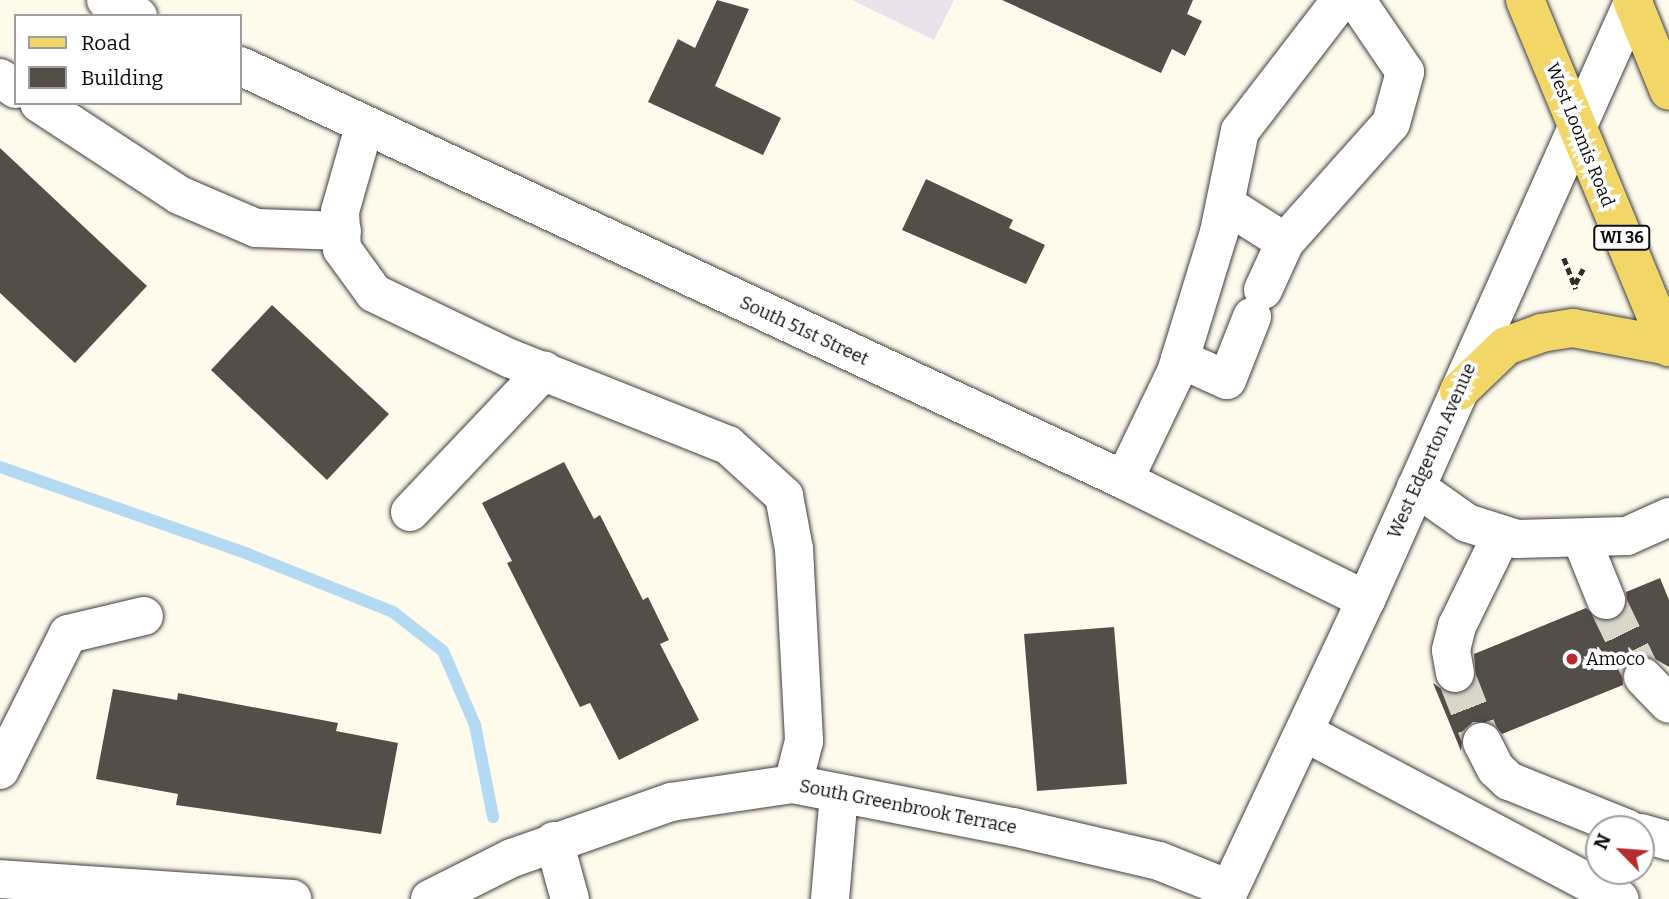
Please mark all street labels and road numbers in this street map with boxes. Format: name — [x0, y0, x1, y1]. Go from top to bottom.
street label: West Loomis Road — [1541, 60, 1619, 210]
road number: WI 36 — [1592, 226, 1652, 250]
street label: South 51st Street — [736, 292, 872, 370]
street label: West Edgerton Avenue — [1384, 360, 1480, 542]
street label: South Greenbrook Terrace — [798, 775, 1018, 839]

